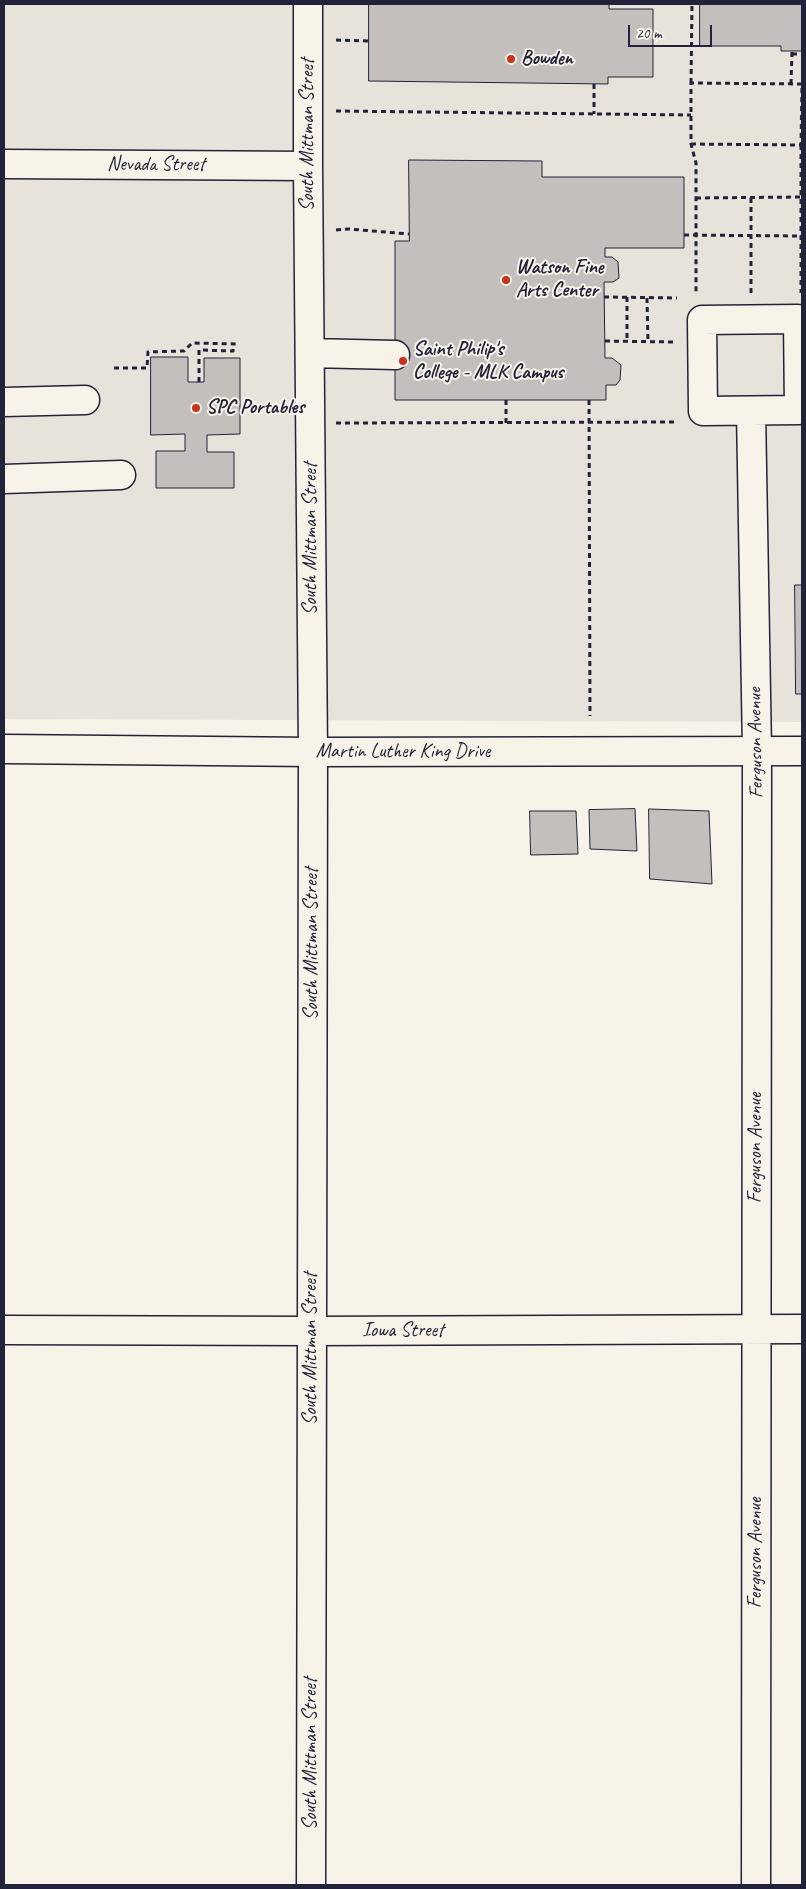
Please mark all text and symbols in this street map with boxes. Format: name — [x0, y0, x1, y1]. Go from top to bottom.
scale bar — [631, 15, 715, 47]
text: 20 m — [636, 24, 662, 43]
place label: Bowden — [521, 47, 573, 71]
marker: Bowden — [505, 53, 517, 65]
street label: South Mittman Street — [296, 59, 320, 211]
street label: Nevada Street — [107, 153, 205, 177]
place label: Watson Fine Arts Center — [516, 256, 603, 303]
marker: Watson Fine Arts Center — [500, 274, 512, 286]
place label: Saint Philip's College - MLK Campus — [413, 338, 563, 385]
marker: Saint Philip's College - MLK Campus — [397, 355, 409, 367]
place label: SPC Portables — [206, 396, 304, 420]
marker: SPC Portables — [190, 402, 202, 414]
street label: South Mittman Street — [299, 463, 323, 615]
street label: Ferguson Avenue — [743, 687, 769, 799]
street label: Martin Luther King Drive — [316, 740, 490, 764]
street label: South Mittman Street — [300, 868, 324, 1020]
street label: Ferguson Avenue — [744, 1093, 768, 1203]
street label: South Mittman Street — [299, 1273, 323, 1425]
street label: Iowa Street — [362, 1319, 444, 1343]
street label: Ferguson Avenue — [744, 1498, 768, 1608]
street label: South Mittman Street — [299, 1678, 323, 1830]

